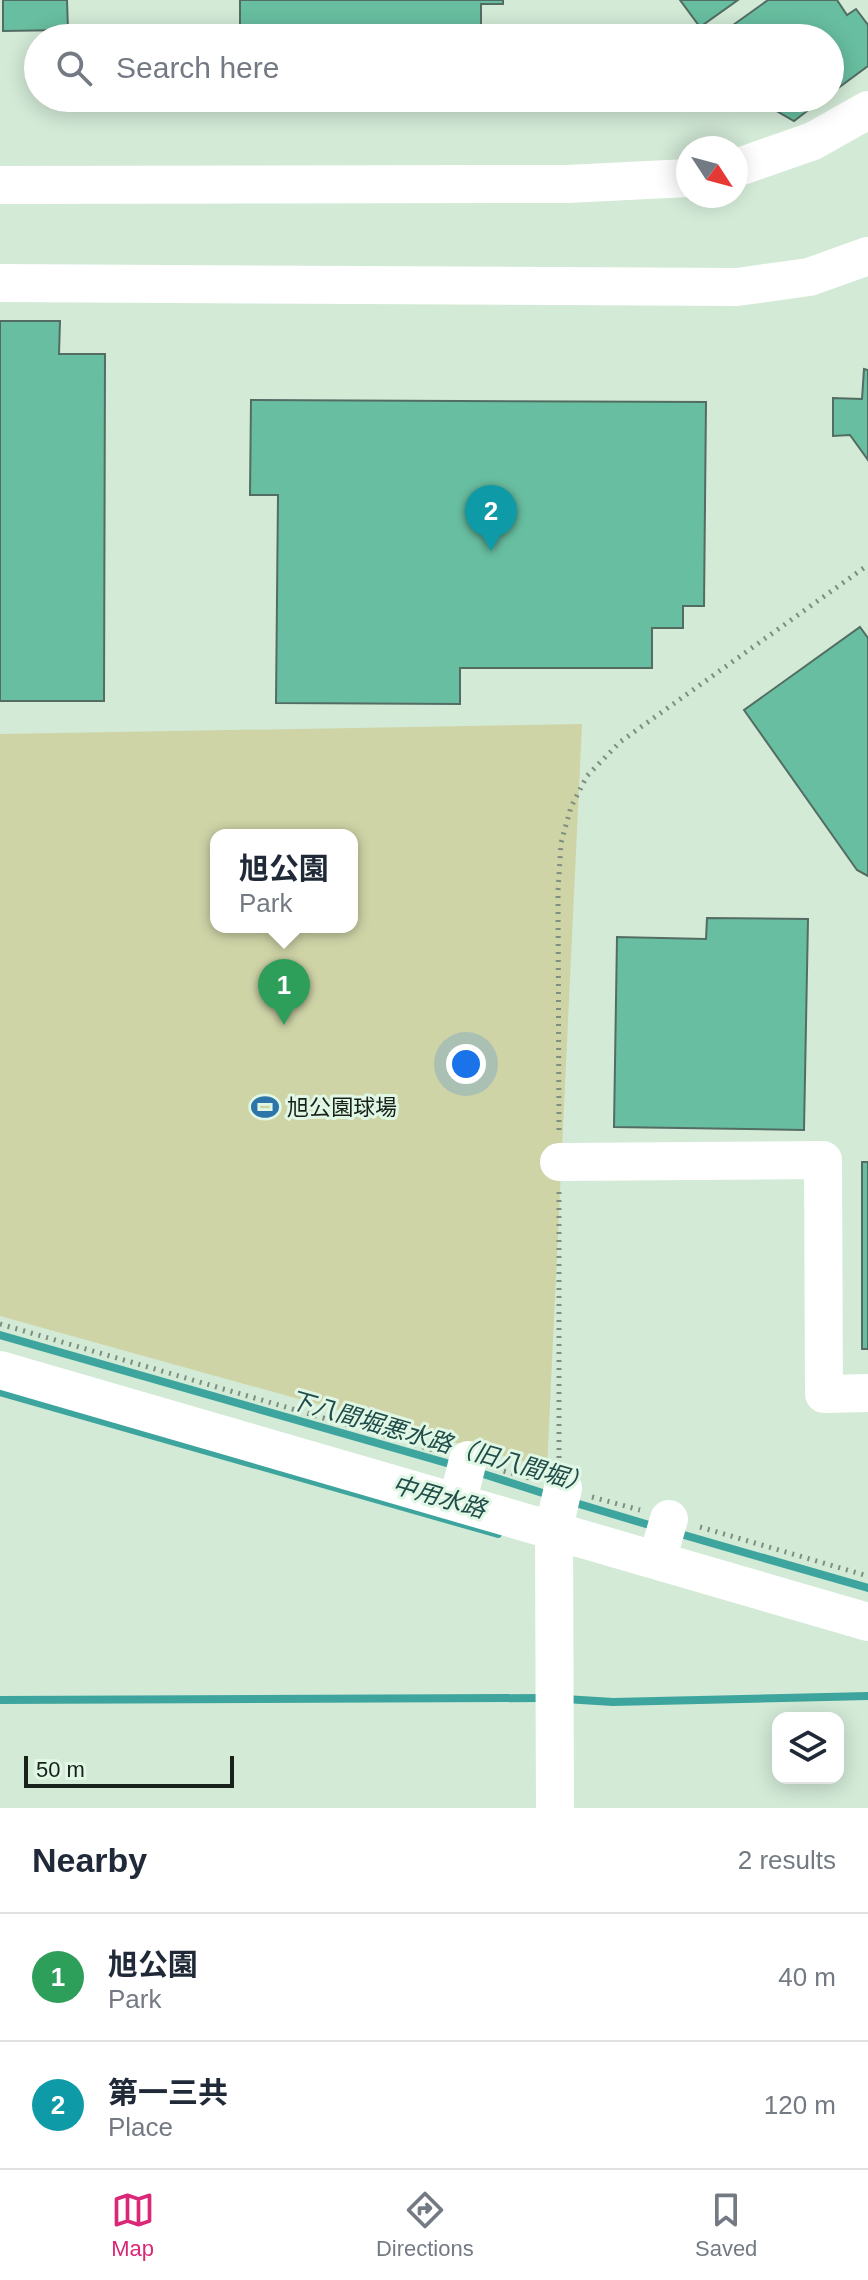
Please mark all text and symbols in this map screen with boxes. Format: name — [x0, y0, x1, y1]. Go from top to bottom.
search box — [24, 24, 844, 112]
icon: search — [52, 46, 96, 90]
text: Search here — [116, 51, 279, 84]
north arrow — [676, 136, 748, 208]
pin: 2 — [465, 485, 517, 551]
popup — [210, 829, 358, 933]
text: 旭公園 — [239, 852, 329, 885]
text: Park — [239, 888, 292, 918]
pin: 1 — [258, 959, 310, 1025]
your location — [446, 1044, 486, 1084]
sports icon: 旭公園球場 — [250, 1092, 280, 1122]
place label: 旭公園球場 — [287, 1095, 397, 1120]
water label: 下八間堀悪水路（旧八間堀） — [286, 1386, 594, 1497]
water label: 中用水路 — [389, 1470, 491, 1523]
map controls — [772, 1712, 844, 1784]
button: layers — [772, 1712, 844, 1784]
scale bar — [24, 1752, 234, 1788]
text: 50 m — [36, 1757, 85, 1782]
text: Nearby — [32, 1841, 147, 1879]
text: 2 results — [738, 1845, 836, 1875]
text: 旭公園 — [108, 1948, 198, 1981]
text: 1 — [51, 1962, 65, 1992]
text: 40 m — [778, 1962, 836, 1992]
text: Park — [108, 1984, 161, 2014]
text: 第一三共 — [108, 2076, 228, 2109]
text: 2 — [51, 2090, 65, 2120]
text: 120 m — [764, 2090, 836, 2120]
text: Place — [108, 2112, 173, 2142]
tab: Map — [111, 2188, 155, 2262]
tab: Directions — [376, 2188, 474, 2262]
tab: Saved — [695, 2188, 757, 2262]

